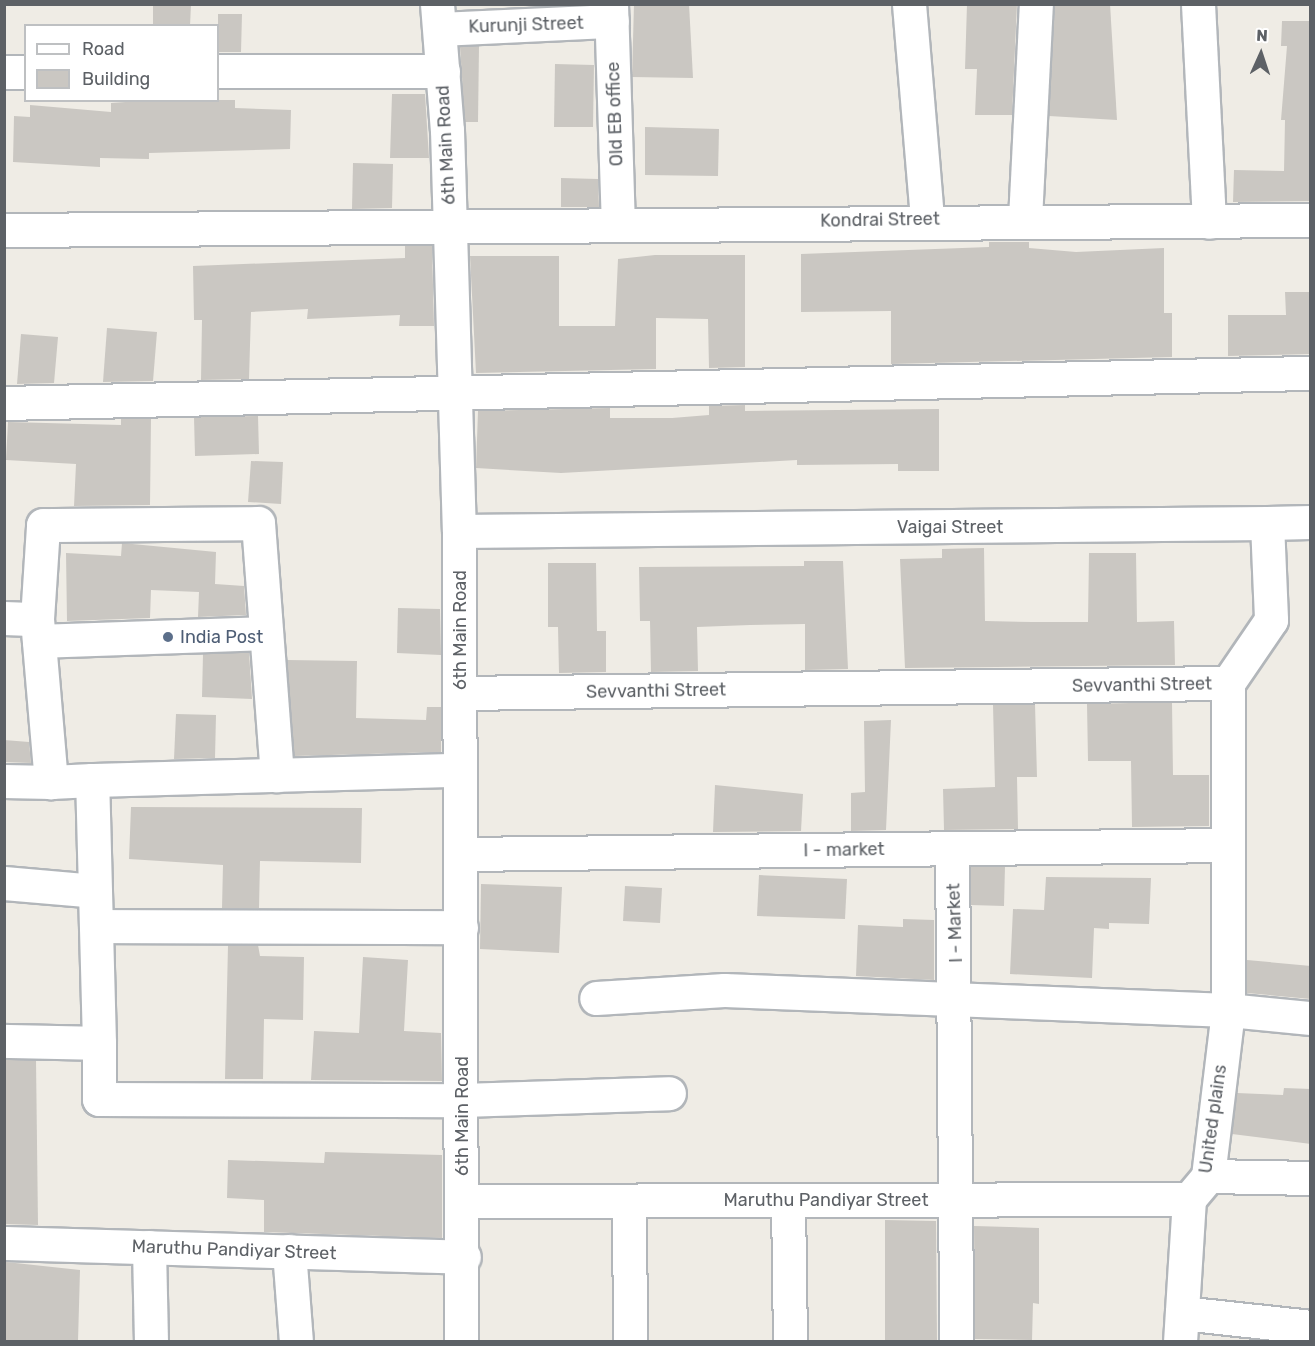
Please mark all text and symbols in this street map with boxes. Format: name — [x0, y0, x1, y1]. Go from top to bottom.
street label: Kurunji Street — [468, 12, 584, 38]
legend — [24, 24, 219, 102]
north arrow — [1231, 24, 1291, 84]
text: N — [1256, 26, 1268, 45]
text: Road — [82, 38, 125, 60]
street label: Old EB office — [602, 61, 628, 167]
text: Building — [82, 68, 150, 90]
street label: 6th Main Road — [432, 85, 460, 205]
street label: Kondrai Street — [820, 208, 940, 232]
street label: Vaigai Street — [897, 516, 1003, 538]
street label: 6th Main Road — [449, 570, 471, 690]
place label: India Post — [180, 626, 263, 648]
marker: India Post — [161, 630, 175, 644]
street label: Sevvanthi Street — [1072, 673, 1212, 697]
street label: Sevvanthi Street — [586, 679, 726, 703]
street label: I - market — [803, 838, 885, 862]
street label: I - Market — [943, 883, 967, 963]
street label: 6th Main Road — [451, 1056, 473, 1176]
street label: United plains — [1195, 1063, 1231, 1175]
street label: Maruthu Pandiyar Street — [723, 1189, 929, 1211]
street label: Maruthu Pandiyar Street — [131, 1236, 337, 1264]

